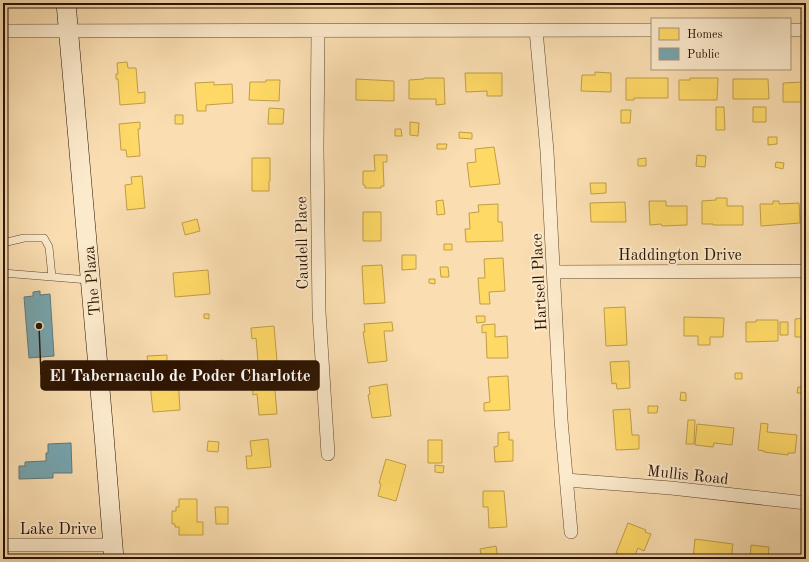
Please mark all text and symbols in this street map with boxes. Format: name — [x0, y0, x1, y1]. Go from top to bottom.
legend — [651, 18, 791, 70]
text: Homes — [687, 29, 723, 41]
text: Public — [687, 49, 719, 61]
street label: Caudell Place — [294, 196, 312, 290]
street label: Hartsell Place — [529, 233, 551, 331]
street label: The Plaza — [82, 245, 104, 316]
street label: Haddington Drive — [618, 248, 742, 264]
callout: El Tabernaculo de Poder Charlotte — [41, 361, 319, 390]
text: El Tabernaculo de Poder Charlotte — [49, 368, 311, 385]
street label: Mullis Road — [646, 464, 729, 488]
street label: Lake Drive — [19, 522, 97, 538]

